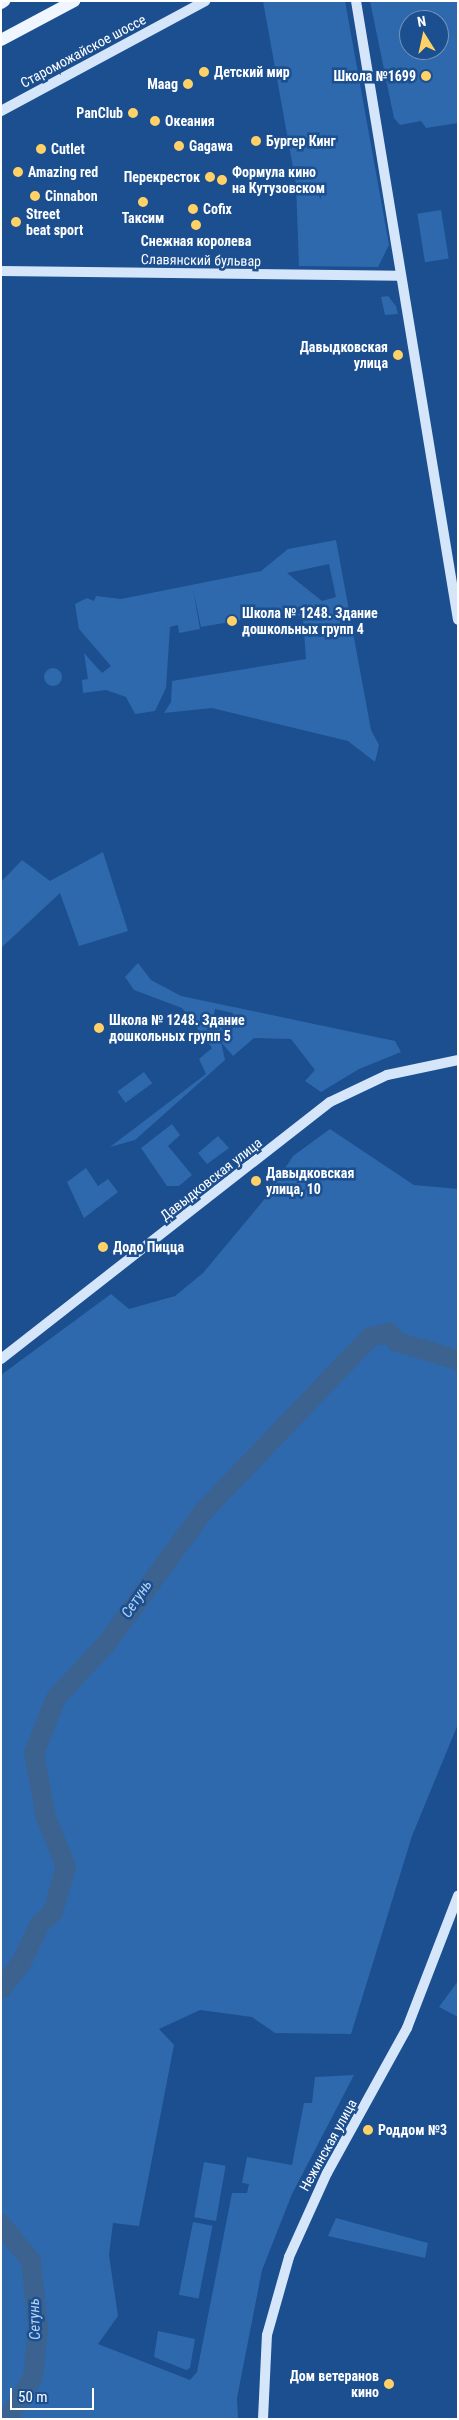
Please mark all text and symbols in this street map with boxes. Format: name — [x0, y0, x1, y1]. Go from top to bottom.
north arrow — [399, 10, 449, 60]
street label: Староможайское шоссе — [17, 11, 149, 91]
text: N — [416, 13, 427, 30]
place label: Детский мир — [214, 64, 290, 80]
marker: Детский мир — [198, 66, 210, 78]
place label: Школа №1699 — [333, 68, 416, 84]
marker: Школа №1699 — [420, 70, 432, 82]
place label: Maag — [147, 76, 178, 92]
marker: Maag — [182, 78, 194, 90]
place label: PanClub — [76, 105, 123, 121]
marker: PanClub — [127, 107, 139, 119]
place label: Океания — [165, 113, 215, 129]
marker: Океания — [149, 115, 161, 127]
place label: Бургер Кинг — [266, 133, 336, 149]
marker: Бургер Кинг — [250, 135, 262, 147]
place label: Gagawa — [189, 138, 233, 154]
marker: Gagawa — [173, 140, 185, 152]
place label: Cutlet — [51, 141, 85, 157]
marker: Cutlet — [35, 143, 47, 155]
place label: Amazing red — [28, 164, 98, 180]
place label: Формула кино на Кутузовском — [232, 164, 325, 196]
marker: Amazing red — [12, 166, 24, 178]
place label: Перекресток — [124, 169, 200, 185]
marker: Перекресток — [204, 171, 216, 183]
marker: Формула кино на Кутузовском — [216, 174, 228, 186]
place label: Cinnabon — [45, 188, 98, 204]
marker: Cinnabon — [29, 190, 41, 202]
marker: Таксим — [137, 196, 149, 208]
place label: Cofix — [203, 201, 232, 217]
marker: Cofix — [187, 203, 199, 215]
place label: Street beat sport — [26, 206, 83, 238]
place label: Таксим — [122, 210, 164, 226]
marker: Street beat sport — [10, 216, 22, 228]
marker: Снежная королева — [190, 219, 202, 231]
place label: Снежная королева — [141, 233, 251, 249]
street label: Славянский бульвар — [141, 251, 261, 269]
place label: Давыдковская улица — [300, 339, 388, 372]
marker: Давыдковская улица — [392, 349, 404, 361]
place label: Школа № 1248. Здание дошкольных групп 4 — [242, 605, 378, 638]
marker: Школа № 1248. Здание дошкольных групп 4 — [226, 615, 238, 627]
place label: Школа № 1248. Здание дошкольных групп 5 — [109, 1012, 245, 1044]
marker: Школа № 1248. Здание дошкольных групп 5 — [93, 1022, 105, 1034]
street label: Давыдковская улица — [157, 1134, 265, 1224]
place label: Давыдковская улица, 10 — [266, 1165, 354, 1198]
marker: Давыдковская улица, 10 — [250, 1175, 262, 1187]
place label: Додо Пицца — [113, 1239, 184, 1255]
marker: Додо Пицца — [97, 1241, 109, 1253]
water label: Сетунь — [118, 1577, 156, 1621]
street label: Нежинская улица — [296, 2096, 360, 2194]
place label: Роддом №3 — [378, 2122, 447, 2138]
marker: Роддом №3 — [362, 2124, 374, 2136]
water label: Сетунь — [25, 2298, 45, 2340]
place label: Дом ветеранов кино — [290, 2368, 379, 2400]
scale bar — [12, 2378, 96, 2410]
marker: Дом ветеранов кино — [383, 2378, 395, 2390]
text: 50 m — [18, 2388, 48, 2406]

